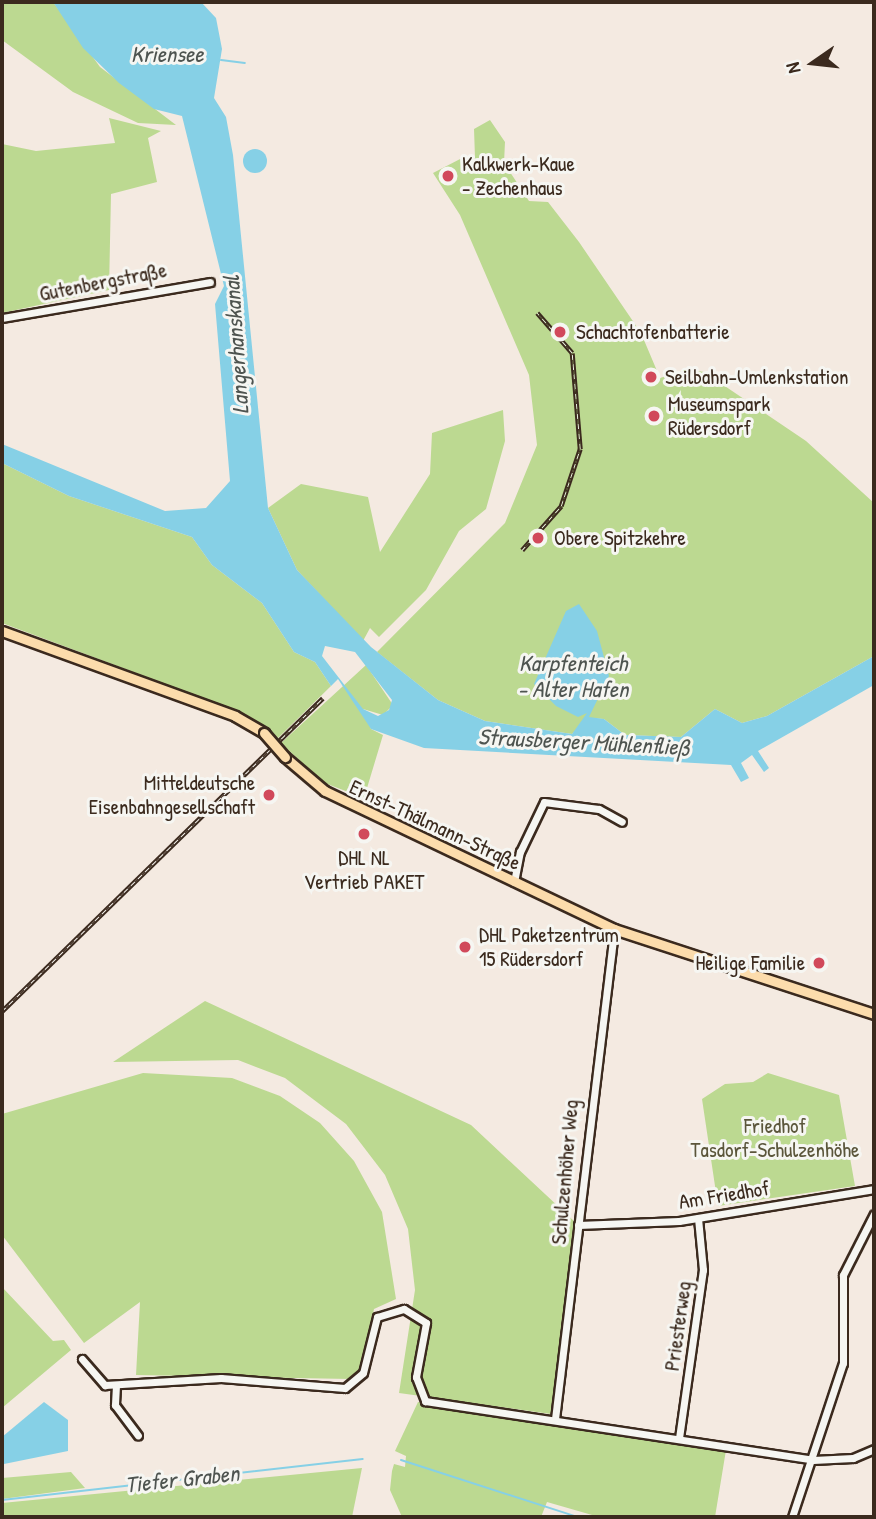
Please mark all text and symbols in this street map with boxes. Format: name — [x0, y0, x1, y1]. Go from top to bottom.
north arrow — [778, 28, 848, 98]
water label: Kriensee — [131, 40, 203, 68]
text: N — [779, 60, 806, 76]
place label: Kalkwerk-Kaue - Zechenhaus — [462, 151, 575, 201]
marker: Kalkwerk-Kaue - Zechenhaus — [440, 168, 456, 184]
street label: Gutenbergstraße — [37, 257, 169, 307]
water label: Langerhanskanal — [217, 275, 255, 415]
place label: Schachtofenbatterie — [576, 319, 730, 345]
marker: Schachtofenbatterie — [550, 322, 570, 342]
place label: Seilbahn-Umlenkstation — [665, 364, 848, 390]
marker: Seilbahn-Umlenkstation — [643, 369, 659, 385]
place label: Museumspark Rüdersdorf — [668, 391, 770, 441]
marker: Museumspark Rüdersdorf — [646, 408, 662, 424]
place label: Obere Spitzkehre — [554, 525, 686, 551]
marker: Obere Spitzkehre — [528, 528, 548, 548]
water label: Karpfenteich - Alter Hafen — [518, 649, 628, 703]
water label: Strausberger Mühlenfließ — [477, 723, 691, 761]
place label: Mitteldeutsche Eisenbahngesellschaft — [89, 770, 255, 820]
street label: Ernst-Thälmann-Straße — [346, 774, 524, 876]
marker: Mitteldeutsche Eisenbahngesellschaft — [261, 787, 277, 803]
marker: DHL NL Vertrieb PAKET — [356, 826, 372, 842]
place label: DHL NL Vertrieb PAKET — [304, 845, 424, 895]
place label: DHL Paketzentrum 15 Rüdersdorf — [479, 922, 619, 972]
marker: DHL Paketzentrum 15 Rüdersdorf — [457, 939, 473, 955]
place label: Heilige Familie — [696, 950, 805, 976]
marker: Heilige Familie — [811, 955, 827, 971]
street label: Schulzenhöher Weg — [546, 1098, 584, 1246]
park label: Friedhof Tasdorf-Schulzenhöhe — [691, 1113, 859, 1163]
street label: Am Friedhof — [677, 1175, 771, 1215]
street label: Priesterweg — [659, 1279, 697, 1373]
water label: Tiefer Graben — [124, 1459, 240, 1499]

